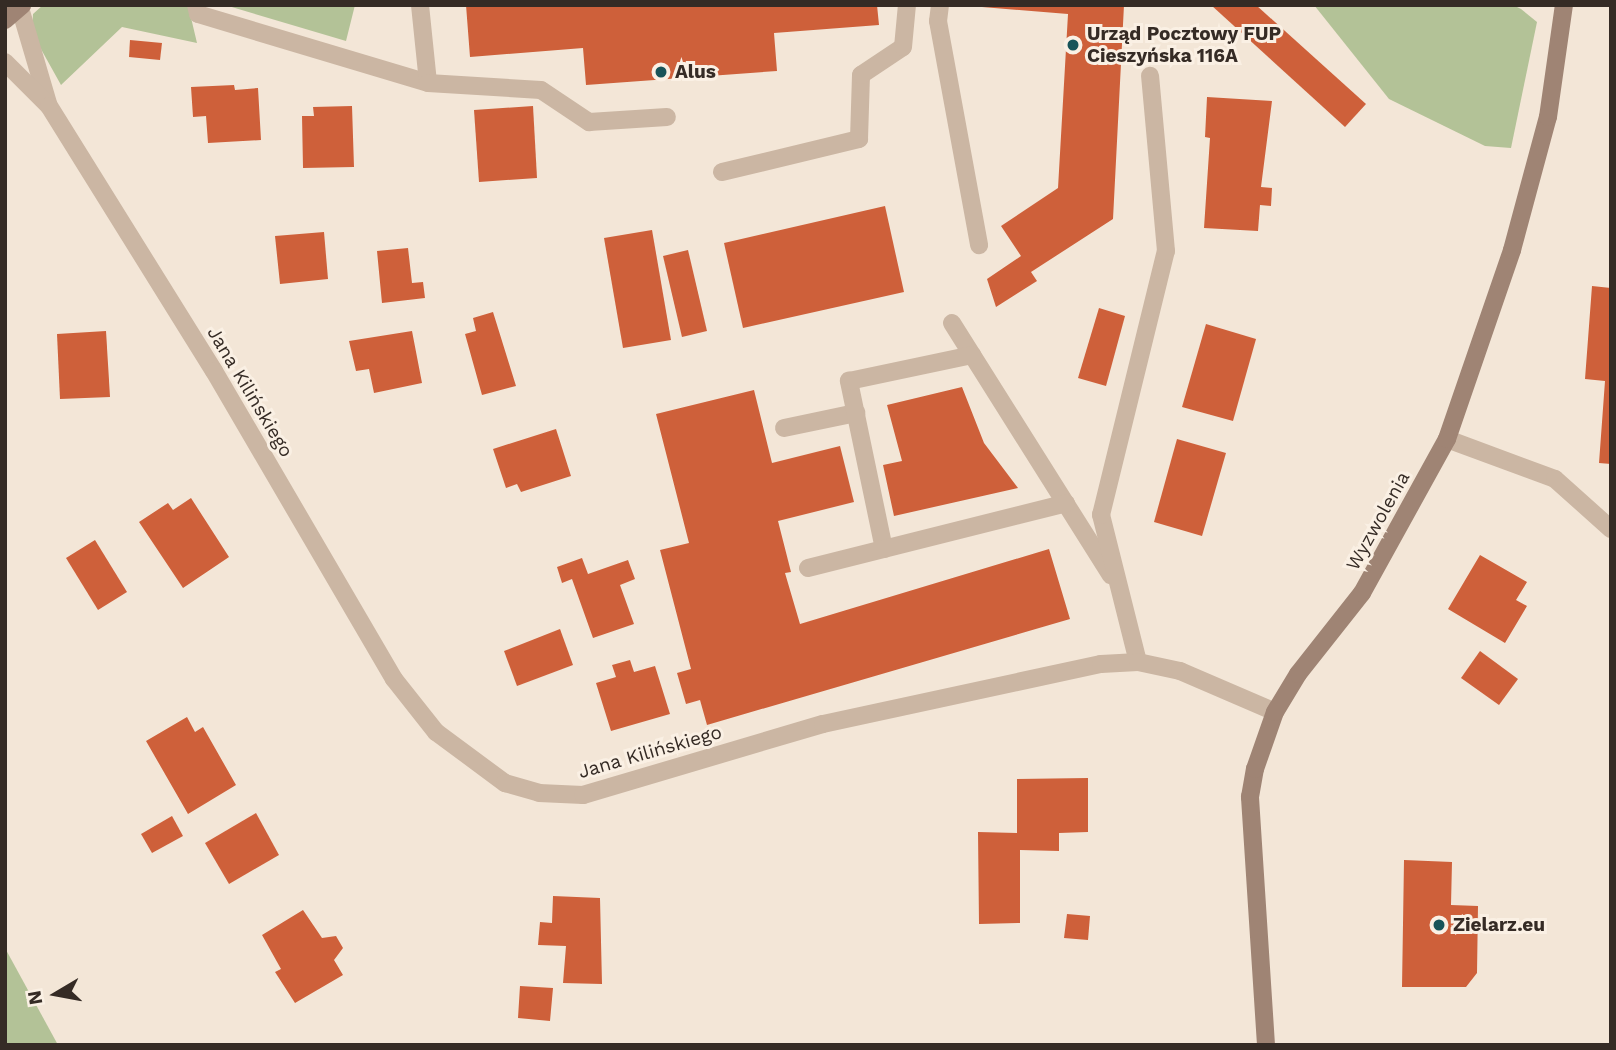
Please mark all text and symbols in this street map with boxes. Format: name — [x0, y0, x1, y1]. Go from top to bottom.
place label: Urząd Pocztowy FUP Cieszyńska 116A — [1087, 23, 1282, 67]
marker: Urząd Pocztowy FUP Cieszyńska 116A — [1065, 37, 1081, 53]
place label: Alus — [675, 61, 716, 83]
marker: Alus — [653, 64, 669, 80]
street label: Jana Kilińskiego — [202, 322, 298, 462]
street label: Wyzwolenia — [1341, 468, 1415, 574]
street label: Jana Kilińskiego — [575, 721, 725, 783]
place label: Zielarz.eu — [1453, 914, 1545, 936]
marker: Zielarz.eu — [1431, 917, 1447, 933]
north arrow — [21, 959, 91, 1029]
text: N — [22, 989, 47, 1007]

